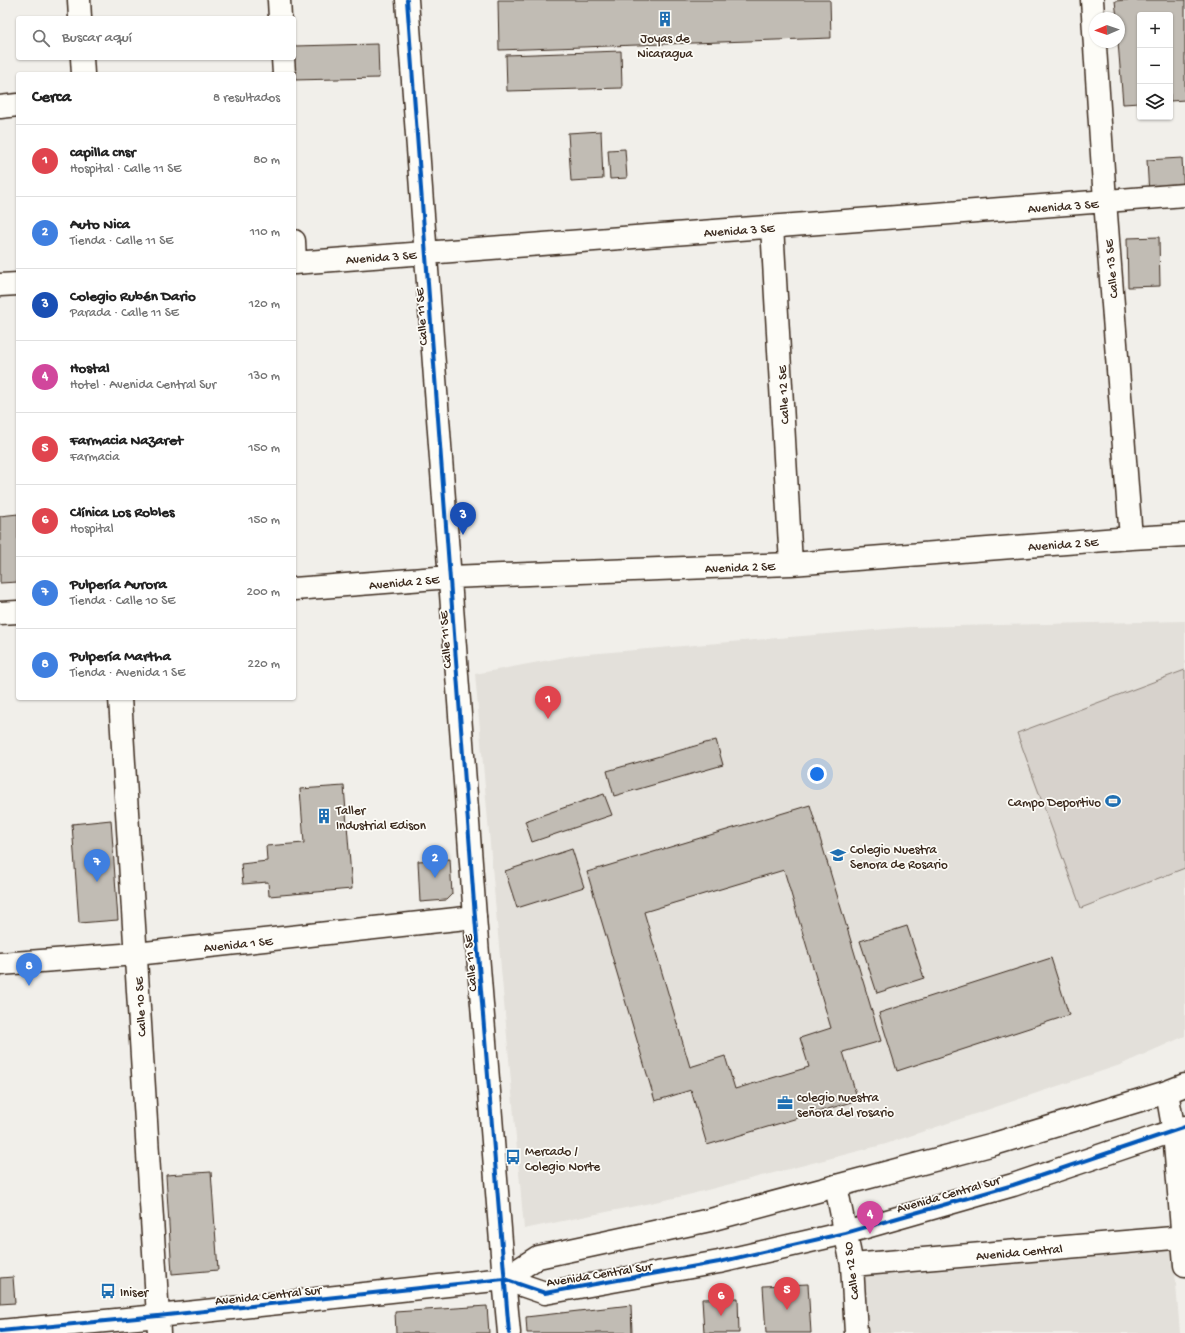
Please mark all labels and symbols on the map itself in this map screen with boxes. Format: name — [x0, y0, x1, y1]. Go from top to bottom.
building icon: Joyas de Nicaragua — [656, 10, 674, 28]
north arrow — [1089, 12, 1125, 48]
place label: Joyas de Nicaragua — [637, 32, 694, 62]
street label: Avenida 3 SE — [1027, 197, 1100, 217]
street label: Avenida 3 SE — [703, 221, 776, 241]
street label: Calle 13 SE — [1102, 238, 1123, 299]
street label: Avenida 3 SE — [345, 248, 418, 268]
street label: Calle 11 SE — [413, 287, 432, 346]
street label: Calle 12 SE — [775, 364, 794, 425]
pin: 3 — [450, 502, 476, 535]
street label: Avenida 2 SE — [1027, 535, 1100, 555]
street label: Avenida 2 SE — [705, 560, 777, 577]
street label: Avenida 2 SE — [368, 573, 441, 594]
street label: Calle 11 SE — [437, 610, 456, 669]
pin: 1 — [535, 686, 561, 719]
your location — [807, 764, 827, 784]
sports icon: Campo Deportivo — [1104, 792, 1122, 810]
place label: Campo Deportivo — [1008, 796, 1101, 811]
place label: Taller Industrial Edison — [335, 804, 427, 834]
building icon: Taller Industrial Edison — [315, 807, 333, 825]
place label: Colegio Nuestra Senora de Rosario — [850, 843, 948, 873]
pin: 2 — [422, 845, 448, 878]
school or university icon: Colegio Nuestra Senora de Rosario — [829, 846, 847, 864]
pin: 7 — [84, 849, 110, 882]
street label: Calle 11 SE — [461, 933, 481, 992]
street label: Avenida 1 SE — [203, 934, 274, 957]
pin: 8 — [16, 953, 42, 986]
street label: Calle 10 SE — [132, 976, 151, 1037]
place label: colegio nuestra señora del rosario — [797, 1091, 894, 1121]
office icon: colegio nuestra señora del rosario — [776, 1094, 794, 1112]
place label: Mercado / Colegio Norte — [525, 1145, 601, 1175]
bus stop icon: Mercado / Colegio Norte — [504, 1148, 522, 1166]
street label: Avenida Central Sur — [895, 1173, 1003, 1217]
pin: 4 — [857, 1201, 883, 1234]
street label: Calle 12 SO — [841, 1241, 863, 1301]
street label: Avenida Central — [975, 1242, 1063, 1265]
street label: Avenida Central Sur — [545, 1259, 655, 1291]
pin: 5 — [774, 1277, 800, 1310]
bus stop icon: Iniser — [99, 1282, 117, 1300]
street label: Avenida Central Sur — [214, 1283, 324, 1310]
pin: 6 — [708, 1283, 734, 1316]
place label: Iniser — [120, 1286, 150, 1301]

